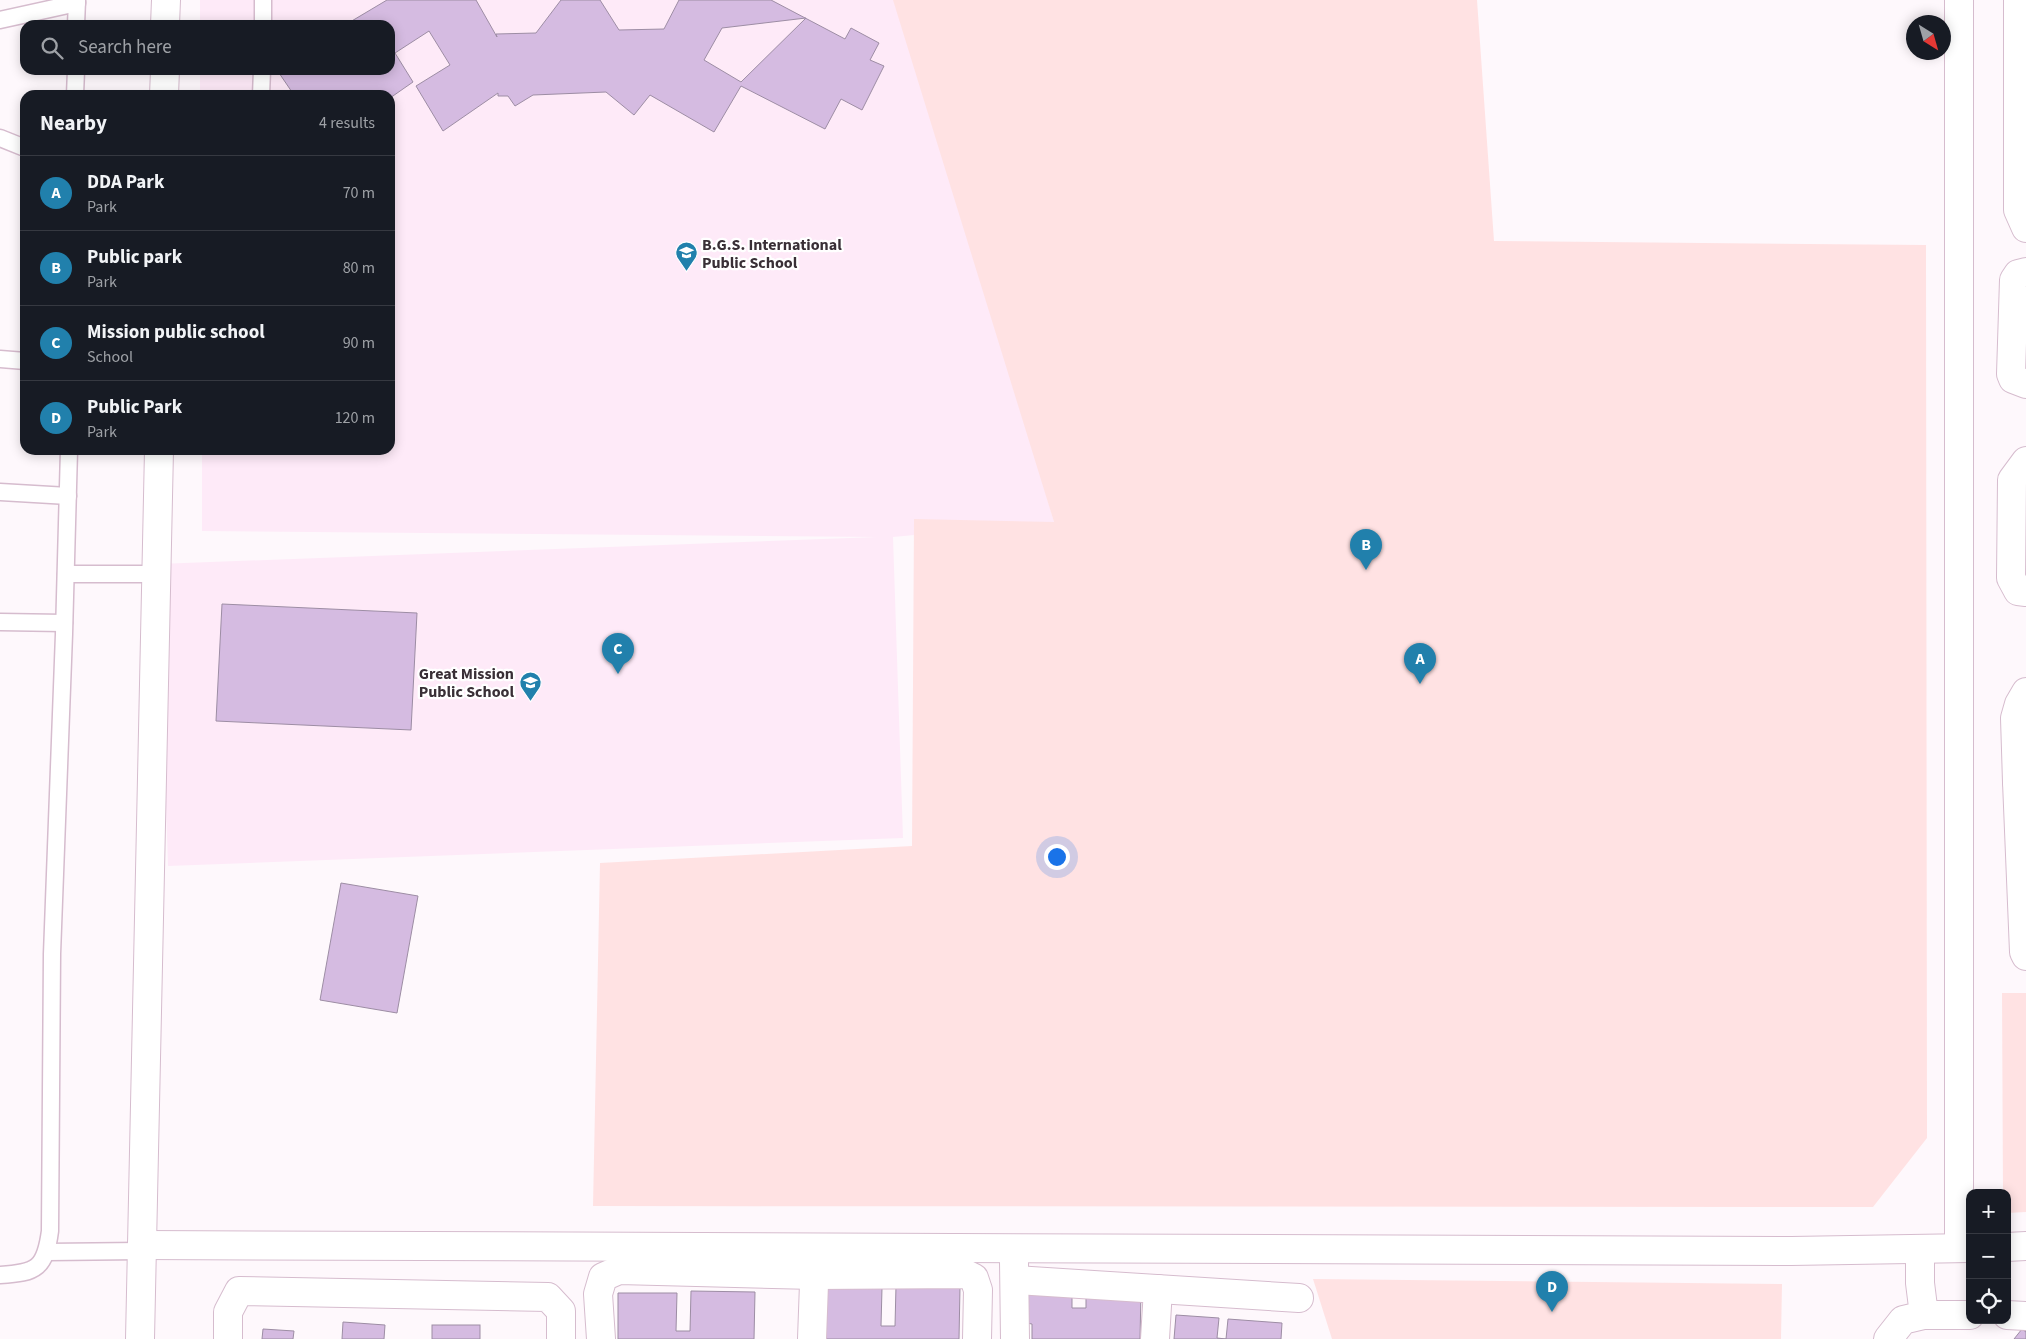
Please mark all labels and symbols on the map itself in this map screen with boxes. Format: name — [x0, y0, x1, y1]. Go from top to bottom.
north arrow — [1906, 15, 1951, 60]
place label: B.G.S. International Public School — [702, 234, 842, 274]
school or university icon: B.G.S. International Public School — [674, 241, 698, 272]
pin: B — [1350, 529, 1382, 570]
pin: C — [602, 633, 634, 674]
pin: A — [1404, 643, 1436, 684]
place label: Great Mission Public School — [419, 663, 514, 703]
school or university icon: Great Mission Public School — [518, 670, 542, 701]
your location — [1044, 844, 1070, 870]
pin: D — [1536, 1271, 1568, 1312]

